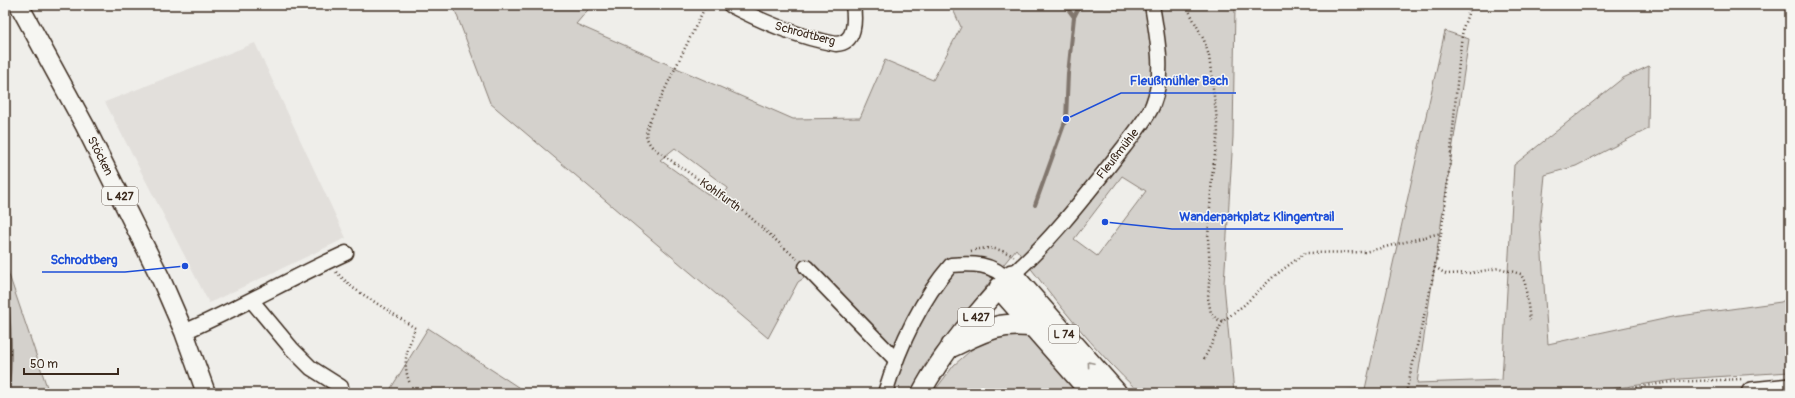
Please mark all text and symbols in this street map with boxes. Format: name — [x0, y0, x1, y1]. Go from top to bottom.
street label: Schrodtberg — [773, 19, 837, 49]
callout: Fleußmühler Bach — [1121, 68, 1236, 93]
text: Fleußmühler Bach — [1130, 73, 1228, 89]
street label: Fleußmühle — [1094, 126, 1142, 182]
street label: Stöcken — [84, 134, 116, 178]
street label: Kohlfurth — [696, 175, 744, 215]
road number: L 427 — [102, 187, 138, 205]
callout: Wanderparkplatz Klingentrail — [1172, 204, 1343, 229]
text: Wanderparkplatz Klingentrail — [1179, 209, 1335, 225]
callout: Schrodtberg — [42, 247, 125, 272]
text: Schrodtberg — [50, 252, 118, 268]
road number: L 427 — [958, 308, 994, 326]
road number: L 74 — [1049, 325, 1079, 343]
scale bar — [24, 350, 118, 376]
text: 50 m — [30, 357, 58, 372]
one-way arrow — [1088, 361, 1095, 368]

